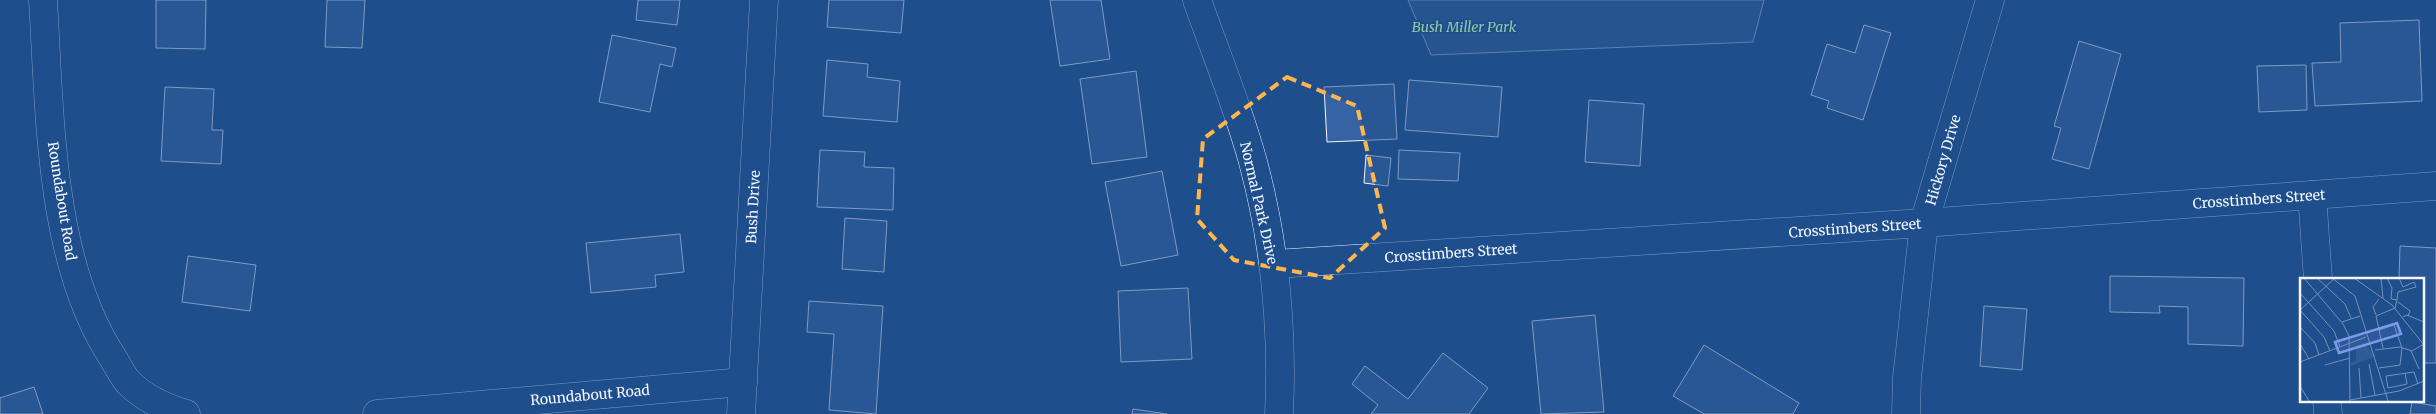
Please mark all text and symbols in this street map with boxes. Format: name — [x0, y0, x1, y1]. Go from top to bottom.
park label: Bush Miller Park — [1412, 18, 1517, 36]
street label: Hickory Drive — [1921, 113, 1965, 207]
street label: Roundabout Road — [44, 140, 80, 262]
street label: Normal Park Drive — [1236, 140, 1282, 266]
street label: Bush Drive — [742, 170, 764, 244]
street label: Crosstimbers Street — [2192, 185, 2327, 213]
street label: Crosstimbers Street — [1788, 214, 1923, 242]
street label: Crosstimbers Street — [1384, 239, 1519, 267]
inset map — [2300, 278, 2424, 402]
street label: Roundabout Road — [529, 381, 651, 409]

